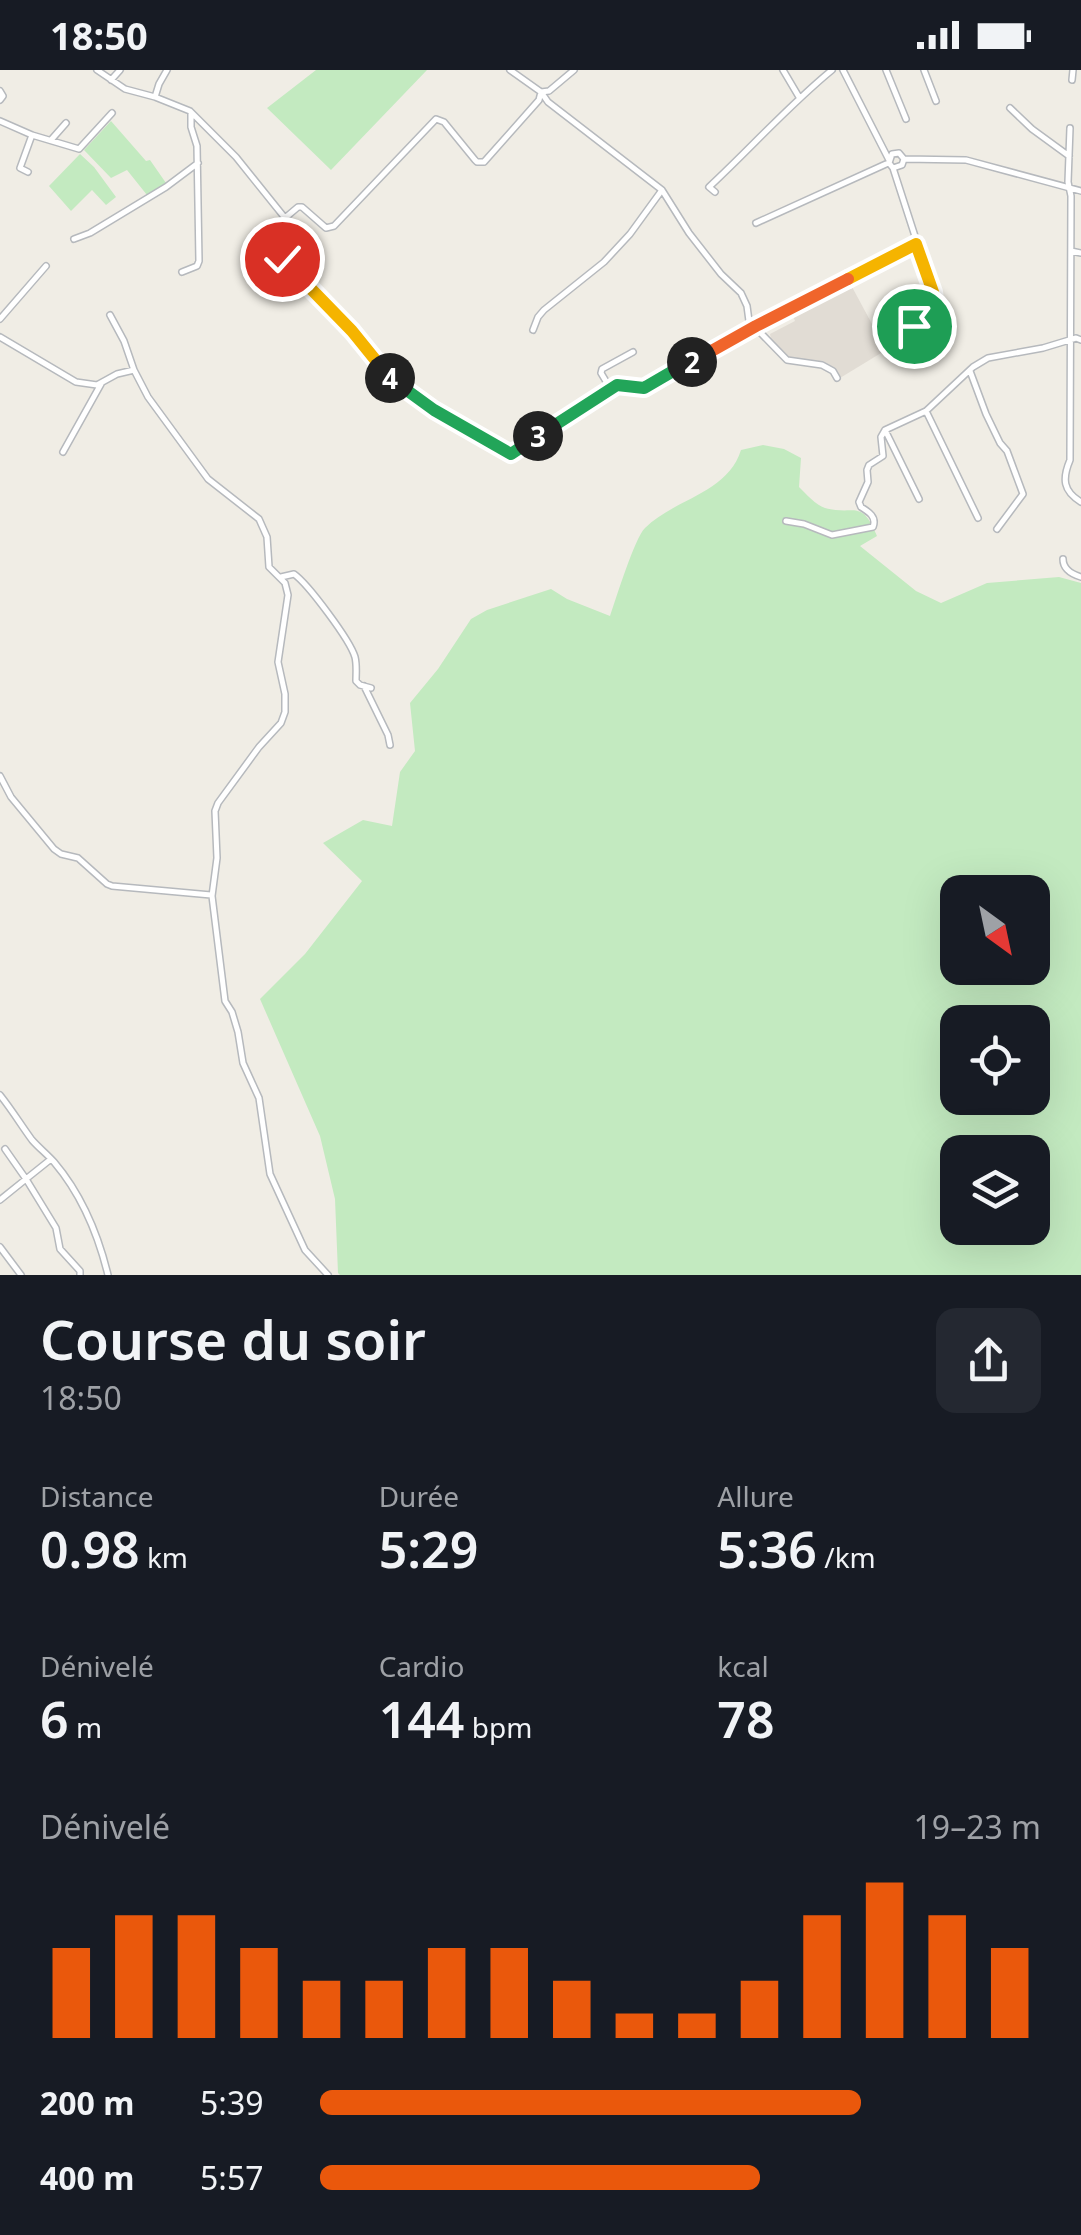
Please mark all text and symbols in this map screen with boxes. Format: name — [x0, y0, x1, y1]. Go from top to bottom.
text: 18:50 — [50, 9, 148, 61]
pin — [240, 217, 325, 302]
icon: check — [255, 232, 310, 287]
pin — [872, 284, 957, 369]
icon: arrive — [887, 299, 942, 354]
pin: 2 — [667, 337, 717, 387]
text: 2 — [684, 343, 700, 381]
pin: 4 — [365, 353, 415, 403]
text: 4 — [382, 359, 398, 397]
pin: 3 — [513, 411, 563, 461]
text: 3 — [530, 417, 546, 455]
north arrow — [940, 875, 1050, 985]
map controls — [940, 875, 1050, 1245]
button: locate — [940, 1005, 1050, 1115]
button: layers — [940, 1135, 1050, 1245]
text: Course du soir — [40, 1301, 426, 1376]
button: share — [936, 1308, 1041, 1413]
text: 18:50 — [40, 1376, 122, 1419]
text: Distance — [40, 1477, 153, 1515]
text: Durée — [379, 1477, 459, 1515]
text: Allure — [717, 1477, 794, 1515]
text: 0.98 — [40, 1515, 140, 1583]
text: 5:29 — [379, 1515, 478, 1583]
text: 5:36 — [717, 1515, 817, 1583]
text: km — [140, 1538, 188, 1576]
text: /km — [817, 1538, 876, 1576]
text: Dénivelé — [40, 1647, 154, 1685]
text: Cardio — [379, 1647, 464, 1685]
text: kcal — [717, 1647, 769, 1685]
text: 6 — [40, 1685, 69, 1753]
text: 144 — [379, 1685, 464, 1753]
text: 78 — [717, 1685, 775, 1753]
text: m — [69, 1708, 102, 1746]
text: bpm — [464, 1708, 532, 1746]
text: Dénivelé — [40, 1805, 170, 1848]
text: 19–23 m — [914, 1805, 1041, 1848]
text: 200 m — [40, 2081, 134, 2124]
text: 5:39 — [200, 2081, 264, 2124]
text: 400 m — [40, 2156, 134, 2199]
text: 5:57 — [200, 2156, 264, 2199]

